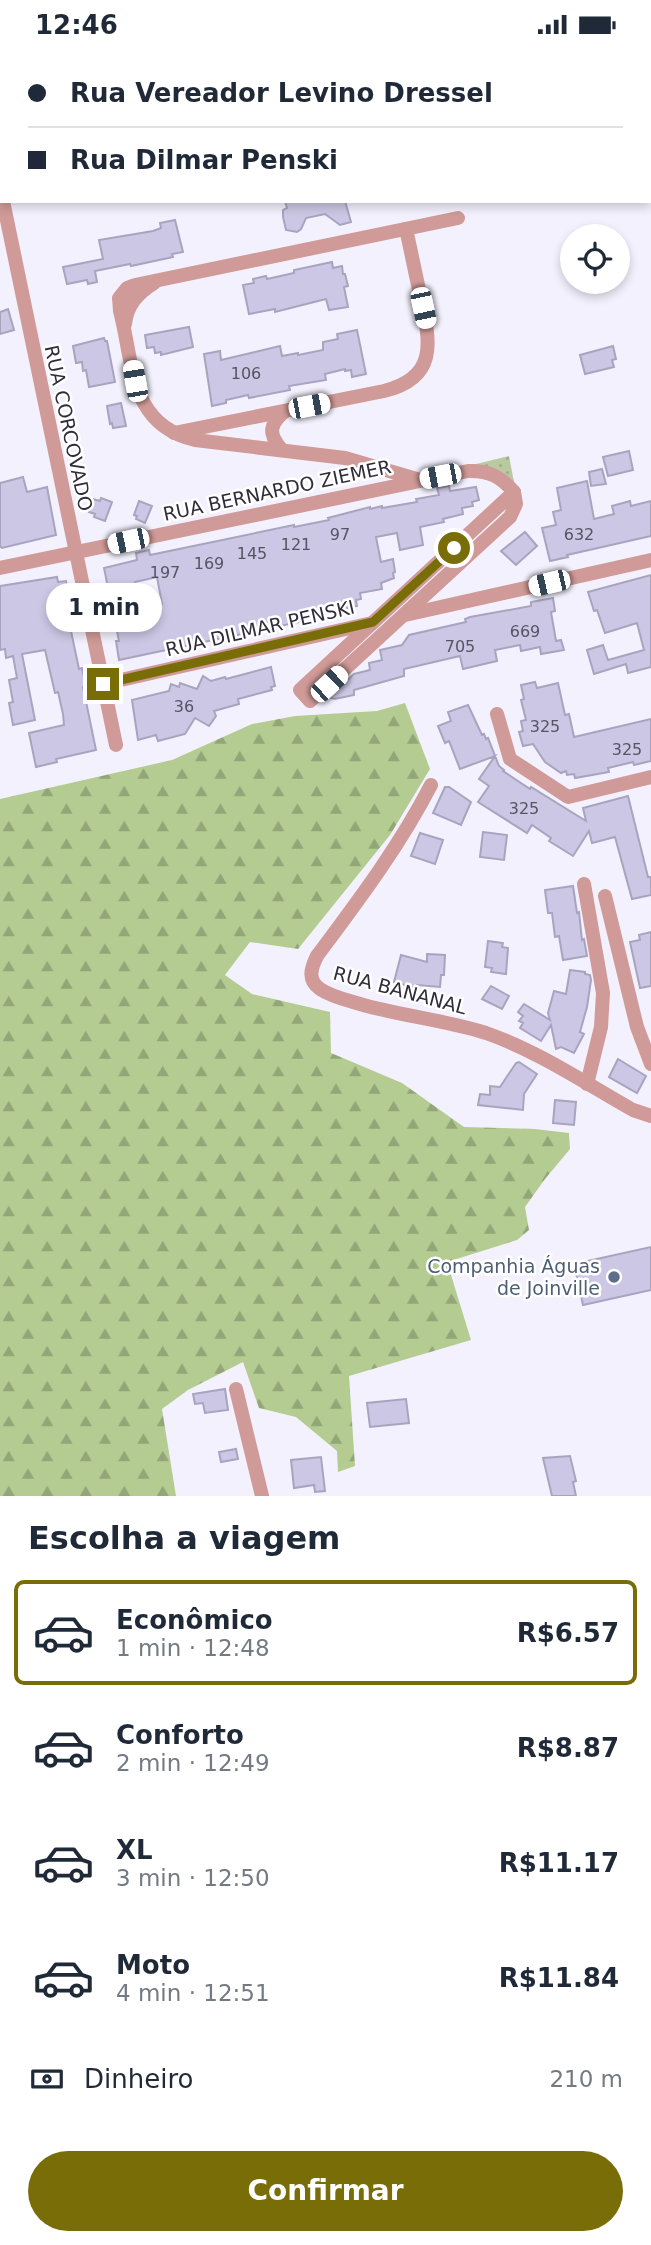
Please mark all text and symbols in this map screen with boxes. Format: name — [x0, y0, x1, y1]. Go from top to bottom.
text: 12:46 — [35, 10, 118, 40]
text: Rua Vereador Levino Dressel — [70, 78, 493, 108]
text: Rua Dilmar Penski — [70, 145, 338, 175]
map controls — [560, 224, 630, 294]
button: locate — [560, 224, 630, 294]
car — [409, 285, 438, 331]
street label: RUA CORCOVADO — [41, 343, 97, 513]
car — [122, 358, 149, 404]
house number: 106 — [231, 364, 261, 383]
car — [287, 392, 332, 420]
street label: RUA BERNARDO ZIEMER — [161, 455, 393, 525]
car — [418, 462, 463, 490]
house number: 97 — [330, 525, 350, 544]
house number: 632 — [564, 525, 594, 544]
car — [106, 526, 151, 556]
route start — [438, 532, 470, 564]
house number: 121 — [281, 535, 311, 554]
house number: 145 — [237, 544, 267, 563]
house number: 169 — [194, 554, 224, 573]
house number: 197 — [150, 563, 180, 582]
car — [527, 568, 572, 598]
callout: 1 min — [45, 583, 161, 631]
text: 1 min — [68, 594, 140, 620]
street label: RUA DILMAR PENSKI — [163, 596, 357, 660]
house number: 669 — [510, 622, 540, 641]
house number: 705 — [445, 637, 475, 656]
car — [307, 662, 352, 706]
route end — [87, 668, 119, 700]
house number: 36 — [174, 697, 194, 716]
house number: 325 — [530, 717, 560, 736]
house number: 325 — [612, 740, 642, 759]
house number: 325 — [509, 799, 539, 818]
street label: RUA BANANAL — [331, 962, 470, 1018]
place label: Companhia Águas de Joinville — [427, 1255, 600, 1299]
marker: Companhia Águas de Joinville — [606, 1269, 622, 1285]
text: Escolha a viagem — [28, 1519, 340, 1557]
icon: car — [32, 1601, 95, 1664]
text: Econômico — [116, 1605, 273, 1635]
text: R$6.57 — [517, 1618, 619, 1648]
text: 1 min · 12:48 — [116, 1635, 270, 1661]
icon: car — [32, 1716, 95, 1779]
text: Conforto — [116, 1720, 244, 1750]
text: R$8.87 — [517, 1733, 619, 1763]
text: 2 min · 12:49 — [116, 1750, 270, 1776]
icon: car — [32, 1831, 95, 1894]
text: XL — [116, 1835, 153, 1865]
text: R$11.17 — [499, 1848, 619, 1878]
text: 3 min · 12:50 — [116, 1865, 270, 1891]
icon: car — [32, 1946, 95, 2009]
text: Moto — [116, 1950, 190, 1980]
text: R$11.84 — [499, 1963, 619, 1993]
text: 4 min · 12:51 — [116, 1980, 270, 2006]
icon: cash — [28, 2060, 66, 2098]
text: Dinheiro — [84, 2064, 193, 2094]
text: 210 m — [549, 2066, 623, 2092]
button: Confirmar — [28, 2151, 623, 2231]

